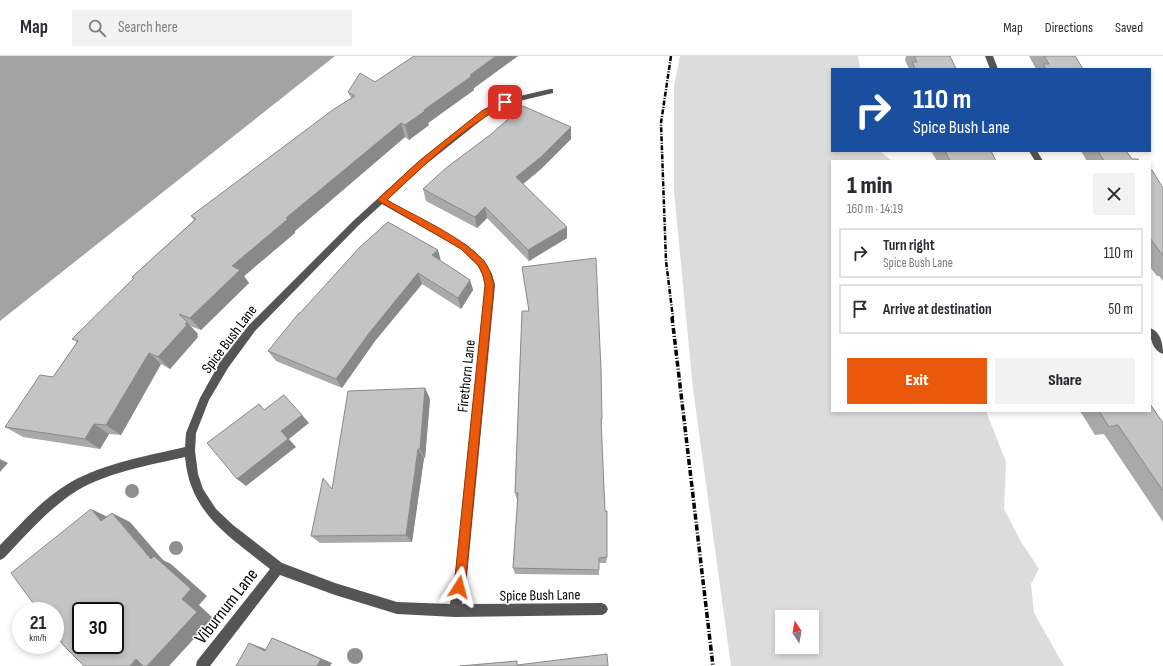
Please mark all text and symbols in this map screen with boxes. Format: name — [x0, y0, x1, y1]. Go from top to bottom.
search box — [72, 10, 352, 46]
text: Map — [20, 16, 48, 39]
icon: search — [86, 17, 108, 39]
text: Search here — [118, 18, 178, 37]
text: Map — [1003, 19, 1023, 36]
text: Directions — [1045, 19, 1093, 36]
text: Saved — [1115, 19, 1143, 36]
text: 110 m — [913, 83, 971, 116]
icon: right — [847, 84, 899, 136]
pin — [488, 85, 522, 119]
icon: arrive — [494, 91, 516, 113]
text: Spice Bush Lane — [913, 117, 1010, 138]
text: 1 min — [847, 171, 893, 200]
button: close — [1093, 173, 1135, 215]
text: 160 m · 14:19 — [847, 201, 903, 217]
text: Turn right — [883, 236, 935, 255]
icon: right — [849, 242, 871, 264]
text: 110 m — [1104, 244, 1133, 263]
text: Spice Bush Lane — [883, 255, 953, 271]
icon: arrive — [849, 298, 871, 320]
text: Arrive at destination — [883, 300, 992, 319]
text: 50 m — [1108, 300, 1133, 319]
street label: Spice Bush Lane — [198, 301, 261, 377]
street label: Firethorn Lane — [453, 339, 480, 413]
button: Exit — [847, 358, 987, 404]
button: Share — [995, 358, 1135, 404]
street label: Viburnum Lane — [190, 564, 262, 648]
position arrow — [438, 566, 480, 608]
street label: Spice Bush Lane — [500, 585, 581, 606]
speed limit sign: 30 — [72, 602, 124, 654]
north arrow — [775, 610, 819, 654]
map controls — [775, 610, 819, 654]
text: 21 — [30, 611, 46, 635]
text: km/h — [29, 632, 47, 644]

